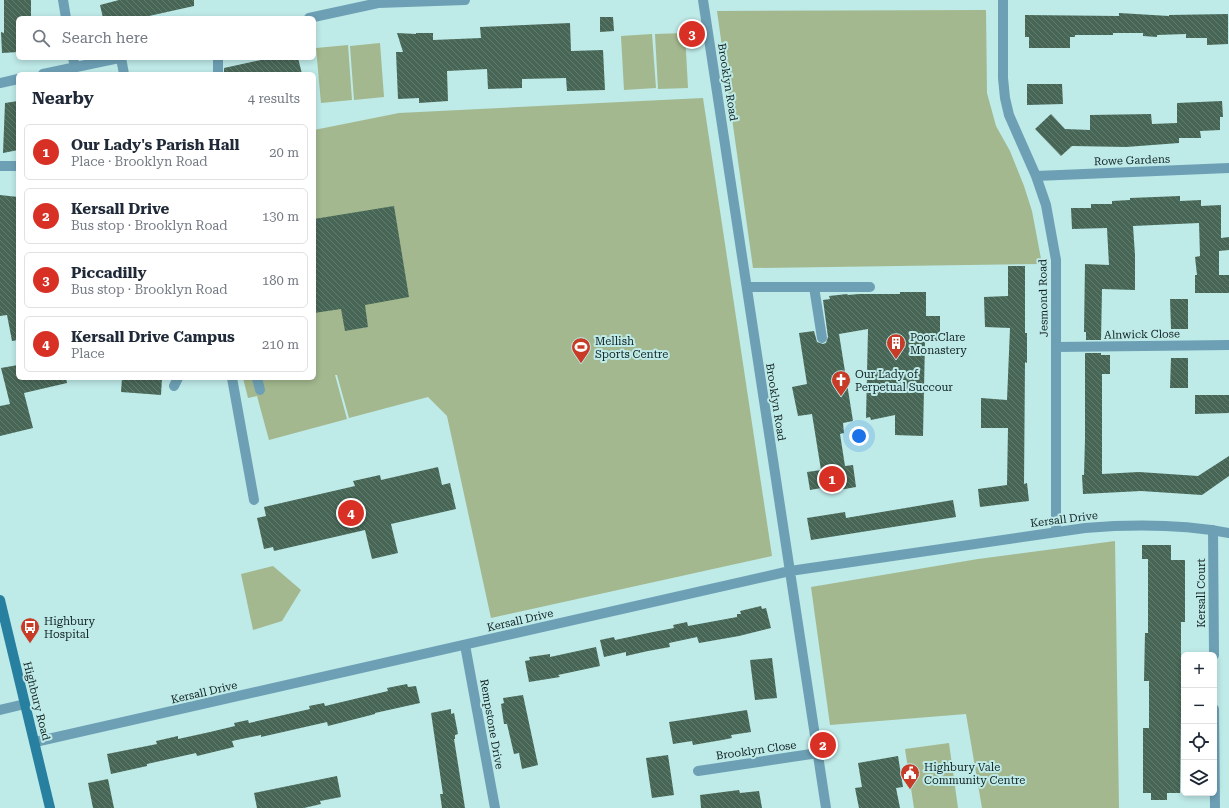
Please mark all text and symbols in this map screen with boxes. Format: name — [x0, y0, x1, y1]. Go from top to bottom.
search box — [16, 16, 316, 60]
pin: 3 — [679, 19, 705, 49]
icon: search — [30, 27, 52, 49]
text: Search here — [62, 29, 148, 47]
street label: Brooklyn Road — [715, 42, 740, 122]
text: Nearby — [32, 88, 94, 108]
text: 4 results — [248, 91, 300, 106]
text: Our Lady's Parish Hall — [71, 136, 239, 154]
text: 1 — [42, 145, 50, 160]
text: 20 m — [269, 145, 299, 160]
street label: Rowe Gardens — [1094, 153, 1170, 168]
text: Place · Brooklyn Road — [71, 154, 208, 169]
text: Kersall Drive — [71, 200, 169, 218]
text: 2 — [42, 209, 50, 224]
text: 130 m — [262, 209, 299, 224]
text: Bus stop · Brooklyn Road — [71, 218, 228, 233]
street label: Jesmond Road — [1036, 259, 1051, 337]
text: Piccadilly — [71, 264, 146, 282]
text: 3 — [42, 273, 50, 288]
text: 180 m — [262, 273, 299, 288]
text: Bus stop · Brooklyn Road — [71, 282, 228, 297]
street label: Alnwick Close — [1104, 327, 1180, 342]
text: Kersall Drive Campus — [71, 328, 235, 346]
place label: Poor Clare Monastery — [910, 331, 967, 357]
building icon: Poor Clare Monastery — [885, 332, 907, 360]
place label: Mellish Sports Centre — [595, 335, 668, 361]
sports icon: Mellish Sports Centre — [570, 336, 592, 364]
text: 4 — [42, 337, 50, 352]
text: 210 m — [262, 337, 299, 352]
text: Place — [71, 346, 105, 361]
street label: Brooklyn Road — [763, 362, 788, 442]
place label: Our Lady of Perpetual Succour — [855, 368, 953, 394]
church icon: Our Lady of Perpetual Succour — [830, 369, 852, 397]
your location — [849, 426, 869, 446]
pin: 1 — [819, 464, 845, 494]
pin: 4 — [338, 498, 364, 528]
street label: Kersall Drive — [1030, 509, 1098, 530]
street label: Kersall Court — [1195, 558, 1208, 628]
street label: Kersall Drive — [486, 607, 555, 634]
place label: Highbury Hospital — [44, 615, 96, 641]
bus stop icon: Highbury Hospital — [19, 616, 41, 644]
map controls — [1181, 652, 1217, 796]
button: + — [1181, 652, 1217, 688]
street label: Highbury Road — [20, 660, 53, 742]
street label: Rempstone Drive — [477, 678, 506, 770]
street label: Kersall Drive — [170, 679, 239, 706]
button: − — [1181, 688, 1217, 724]
button: locate — [1181, 724, 1217, 760]
pin: 2 — [810, 730, 836, 760]
street label: Brooklyn Close — [715, 738, 797, 763]
button: layers — [1181, 760, 1217, 796]
place label: Highbury Vale Community Centre — [924, 761, 1025, 787]
public building icon: Highbury Vale Community Centre — [899, 762, 921, 790]

